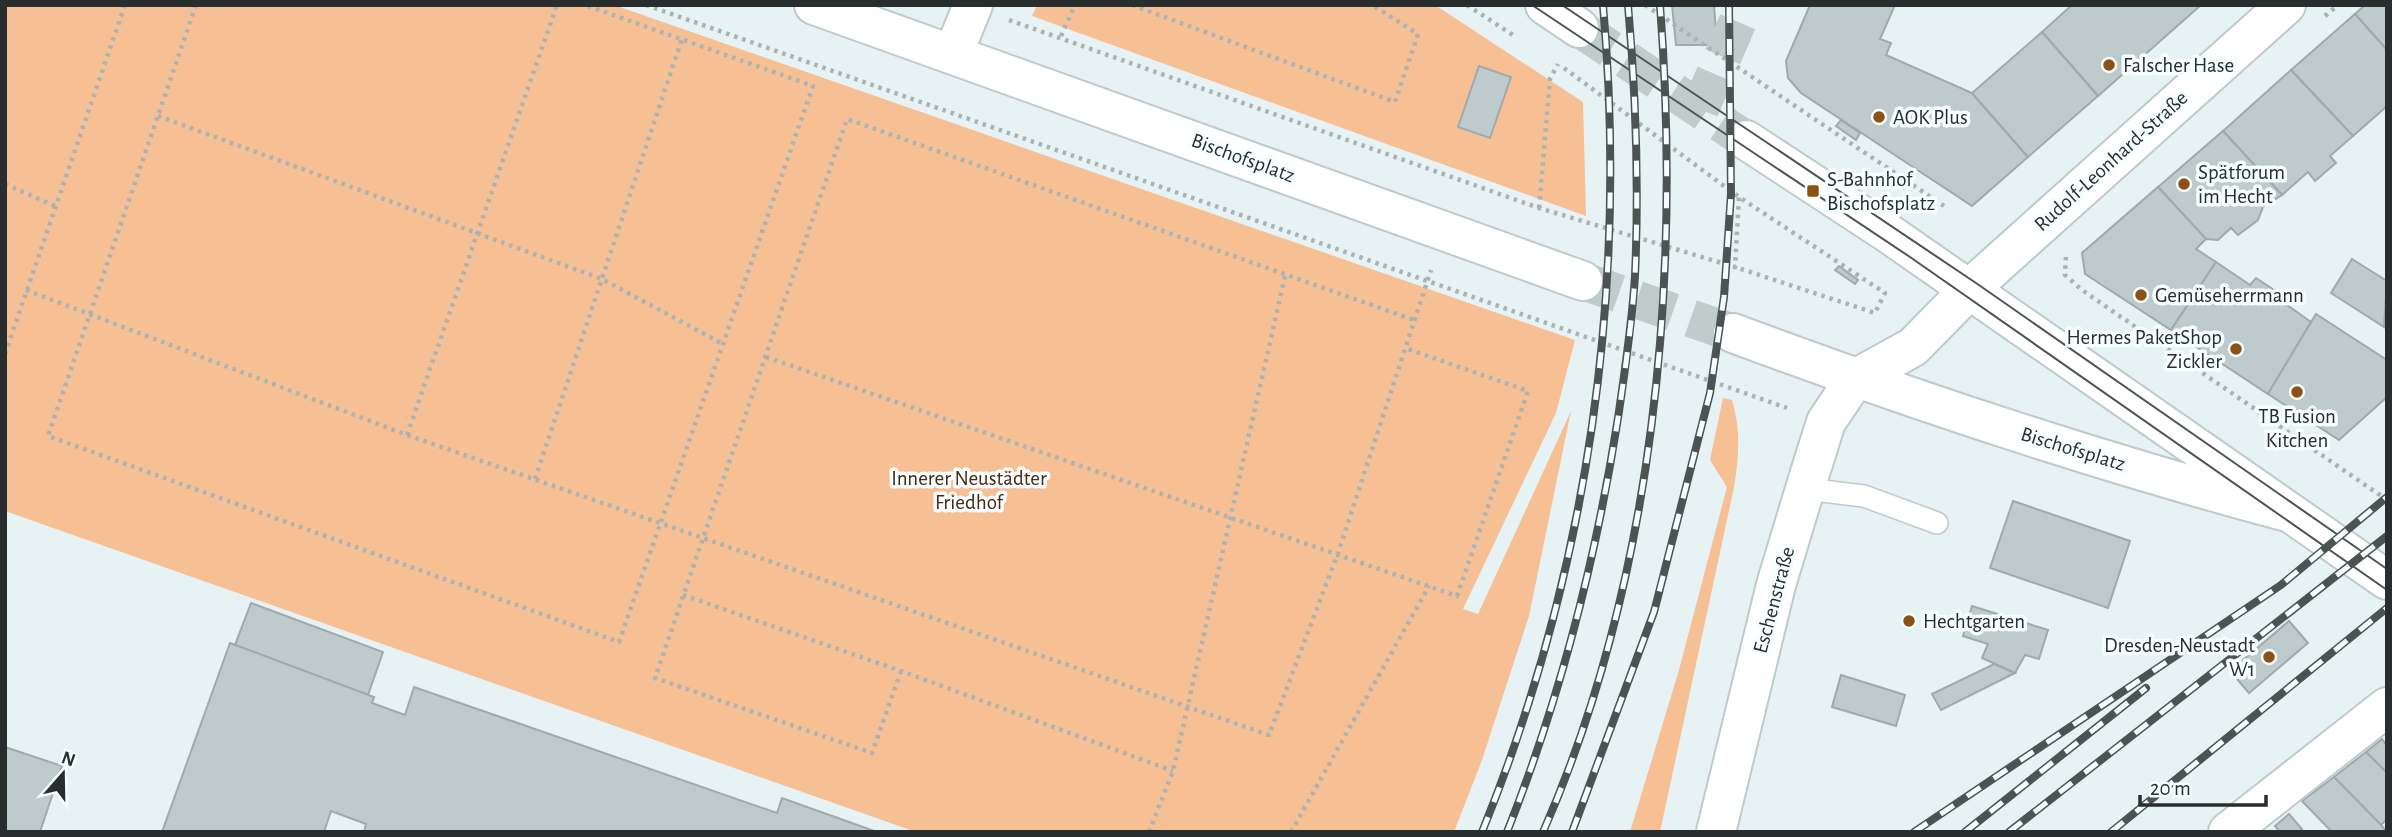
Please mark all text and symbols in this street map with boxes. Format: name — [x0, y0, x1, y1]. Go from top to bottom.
place label: Falscher Hase — [2123, 55, 2234, 76]
marker: Falscher Hase — [2101, 57, 2117, 73]
street label: Rudolf-Leonhard-Straße — [2030, 87, 2192, 235]
place label: AOK Plus — [1893, 107, 1968, 128]
marker: AOK Plus — [1871, 109, 1887, 125]
street label: Bischofsplatz — [1189, 130, 1297, 186]
place label: Spätforum im Hecht — [2198, 162, 2285, 207]
place label: S-Bahnhof Bischofsplatz — [1827, 169, 1935, 214]
marker: Spätforum im Hecht — [2176, 176, 2192, 192]
marker: S-Bahnhof Bischofsplatz — [1805, 183, 1821, 199]
place label: Gemüseherrmann — [2155, 285, 2304, 306]
marker: Gemüseherrmann — [2133, 287, 2149, 303]
place label: Hermes PaketShop Zickler — [2067, 327, 2222, 372]
marker: Hermes PaketShop Zickler — [2228, 341, 2244, 357]
marker: TB Fusion Kitchen — [2289, 384, 2305, 400]
place label: TB Fusion Kitchen — [2258, 406, 2336, 451]
street label: Bischofsplatz — [2018, 423, 2128, 475]
park label: Innerer Neustädter Friedhof — [891, 468, 1047, 513]
street label: Eschenstraße — [1750, 544, 1798, 656]
place label: Hechtgarten — [1923, 611, 2025, 632]
marker: Hechtgarten — [1901, 613, 1917, 629]
place label: Dresden-Neustadt W1 — [2104, 635, 2255, 680]
marker: Dresden-Neustadt W1 — [2261, 649, 2277, 665]
north arrow — [28, 739, 98, 809]
text: N — [59, 748, 78, 771]
scale bar — [2140, 764, 2266, 808]
text: 20 m — [2150, 778, 2191, 799]

